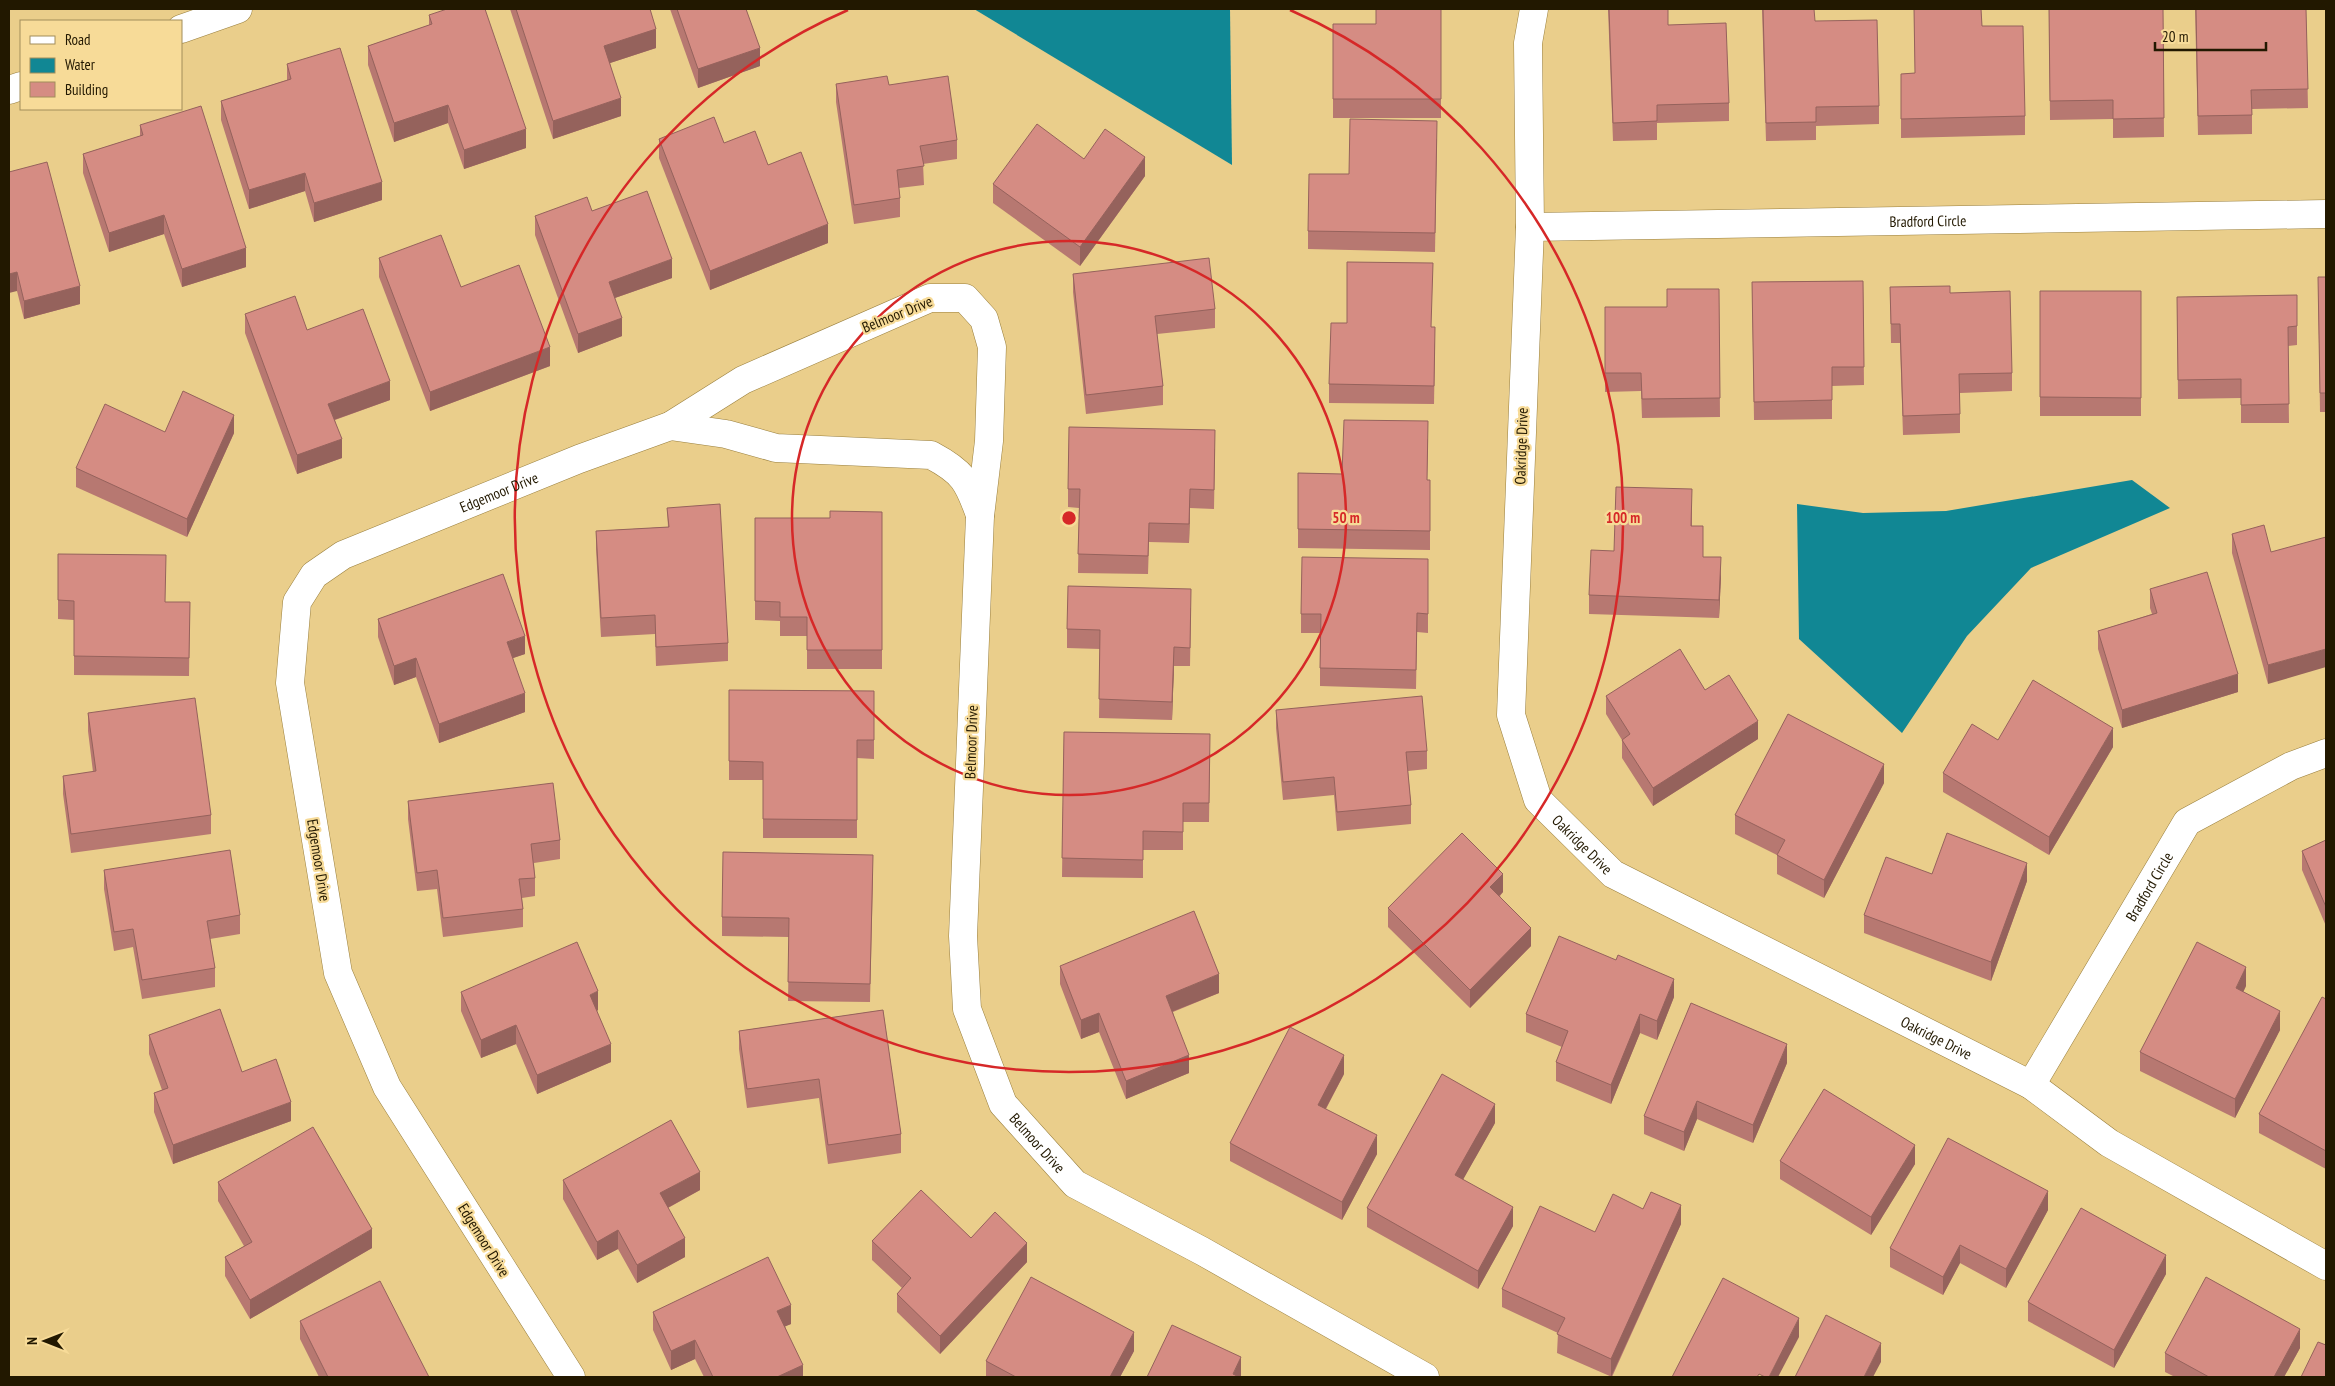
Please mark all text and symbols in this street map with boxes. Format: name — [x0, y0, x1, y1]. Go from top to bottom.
legend — [20, 20, 182, 110]
scale bar — [2155, 20, 2266, 52]
text: 20 m — [2162, 27, 2188, 46]
text: Road — [65, 30, 91, 49]
text: Water — [65, 55, 96, 74]
text: Building — [65, 80, 108, 99]
street label: Bradford Circle — [1889, 210, 1967, 231]
street label: Belmoor Drive — [859, 291, 935, 337]
street label: Oakridge Drive — [1510, 407, 1532, 485]
street label: Edgemoor Drive — [457, 467, 541, 516]
text: 50 m — [1332, 508, 1360, 527]
text: 100 m — [1606, 508, 1640, 527]
centre of rings — [1060, 509, 1078, 527]
street label: Belmoor Drive — [960, 705, 982, 779]
street label: Oakridge Drive — [1549, 810, 1617, 878]
street label: Edgemoor Drive — [303, 818, 335, 902]
street label: Bradford Circle — [2121, 848, 2177, 924]
street label: Oakridge Drive — [1898, 1012, 1975, 1063]
street label: Belmoor Drive — [1006, 1109, 1070, 1177]
street label: Edgemoor Drive — [454, 1200, 514, 1280]
north arrow — [20, 1316, 70, 1366]
text: N — [23, 1337, 41, 1345]

